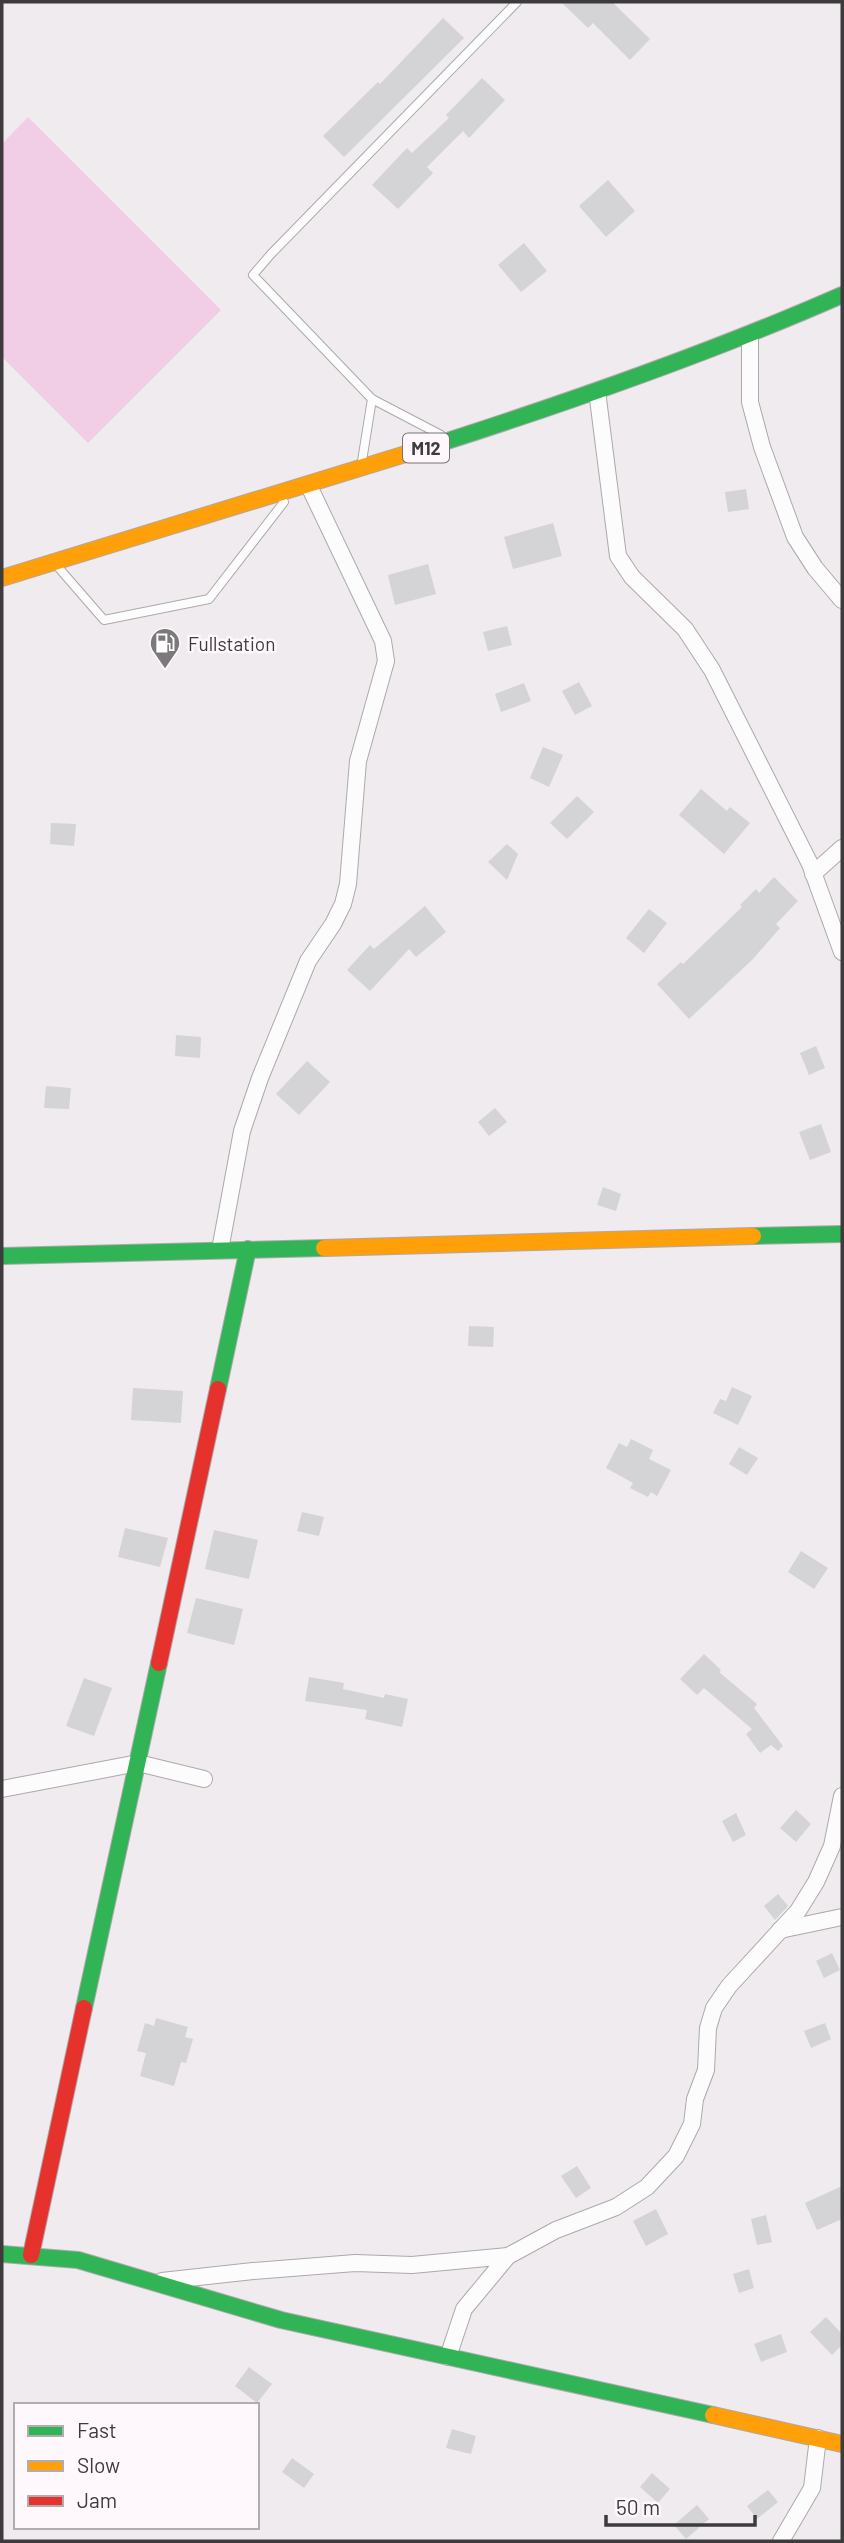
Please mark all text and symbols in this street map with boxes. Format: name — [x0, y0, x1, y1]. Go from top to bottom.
road number: M12 — [403, 434, 449, 462]
fuel station icon: Fullstation — [148, 626, 182, 670]
place label: Fullstation — [188, 632, 275, 655]
legend — [14, 2403, 259, 2529]
text: Fast — [77, 2417, 117, 2442]
text: Slow — [77, 2452, 120, 2477]
scale bar — [606, 2484, 755, 2528]
text: Jam — [77, 2487, 117, 2512]
text: 50 m — [616, 2494, 660, 2519]

